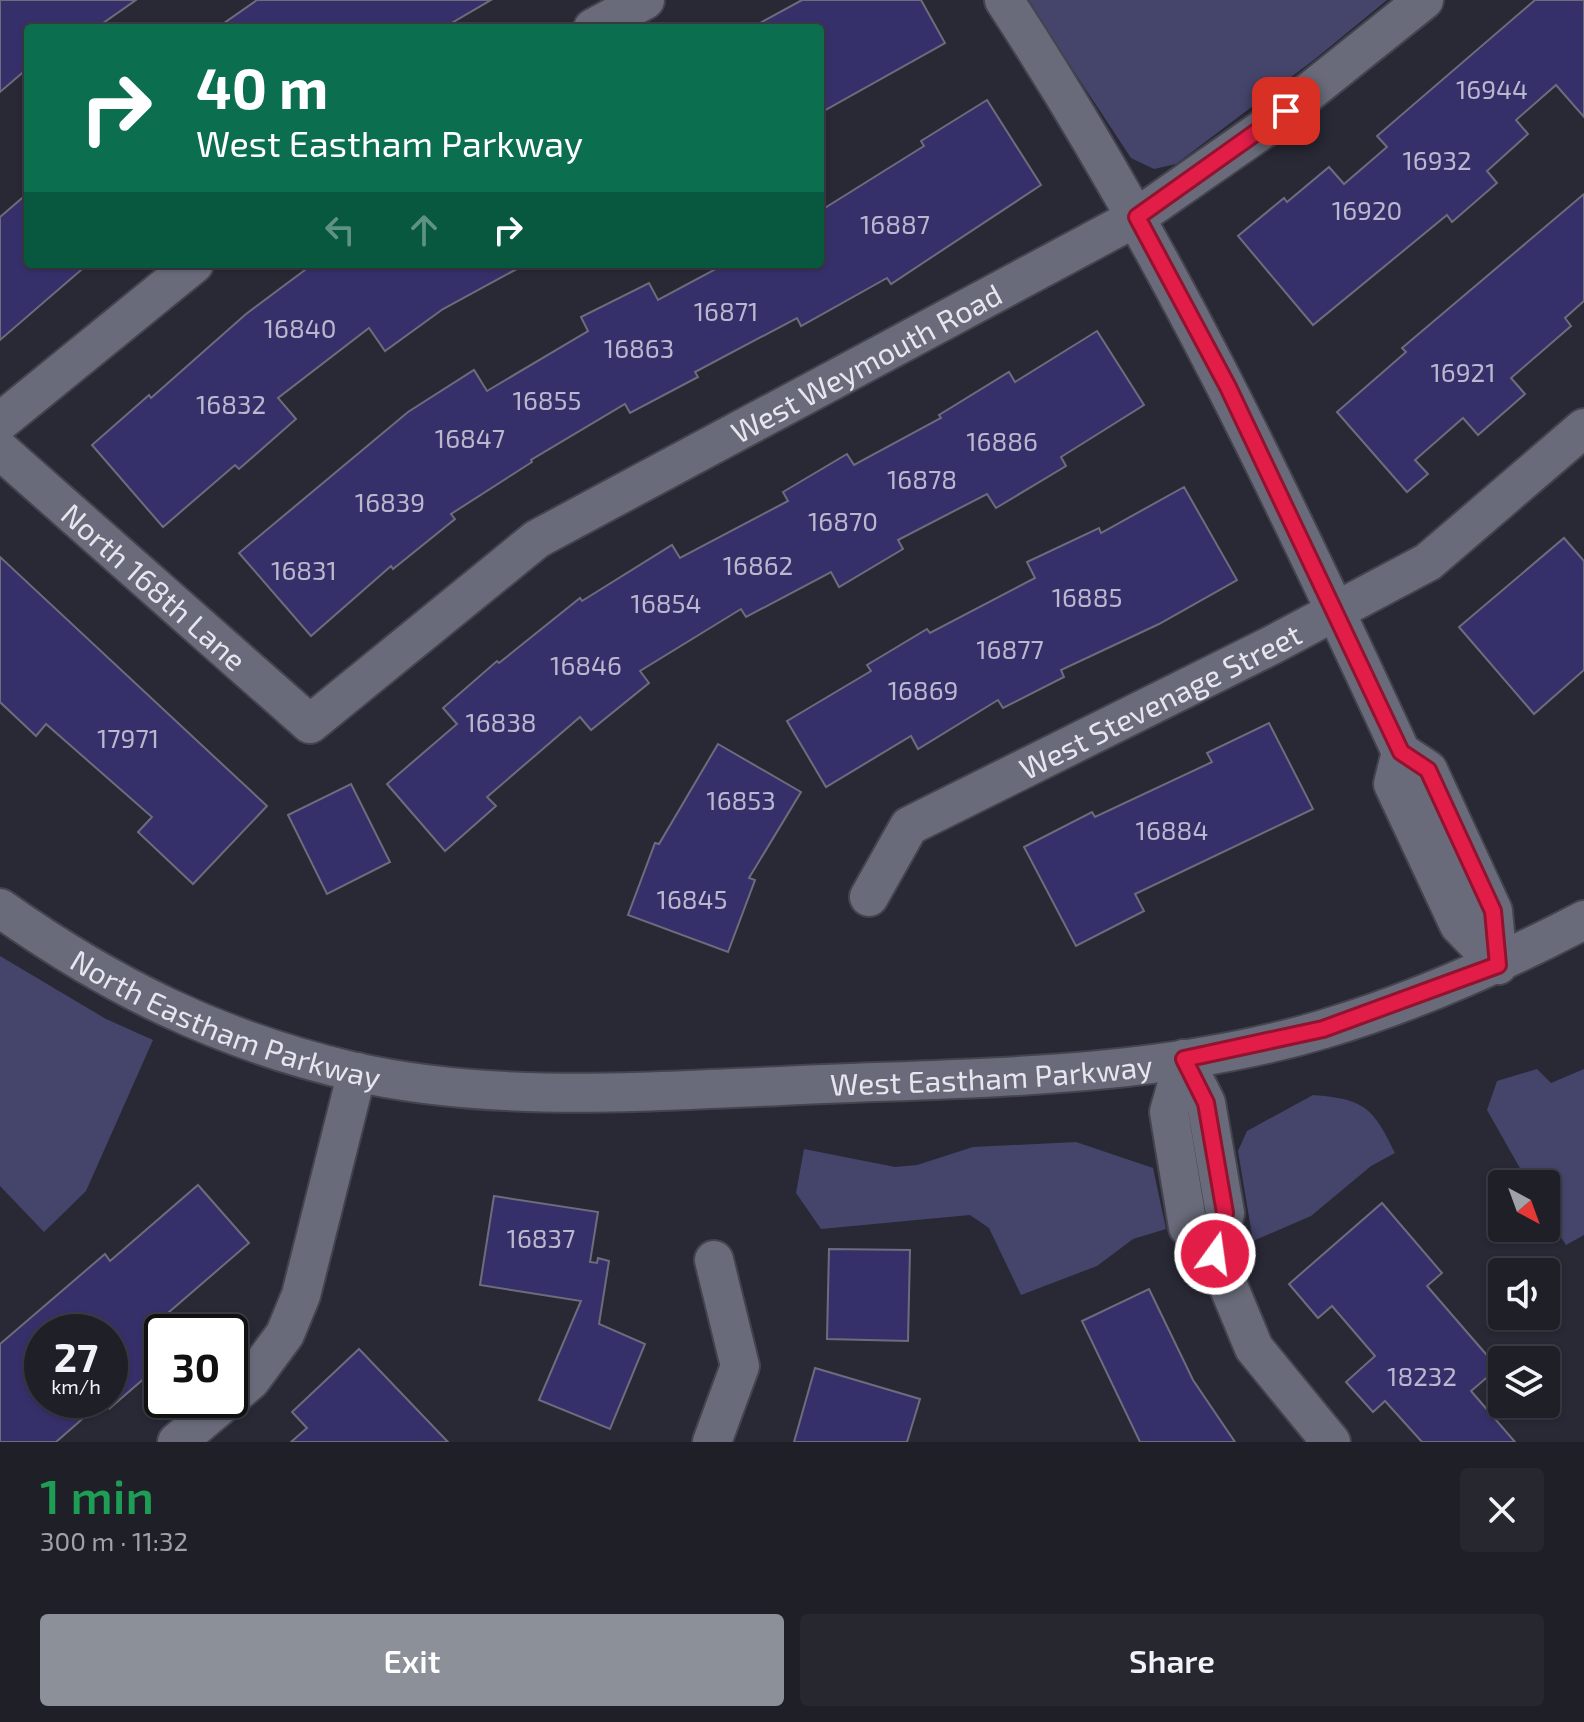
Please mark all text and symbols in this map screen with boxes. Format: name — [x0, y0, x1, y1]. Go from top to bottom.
text: 40 m — [196, 53, 328, 120]
icon: right — [64, 56, 168, 160]
house number: 16944 — [1456, 73, 1528, 104]
pin — [1252, 77, 1320, 145]
icon: arrive — [1264, 89, 1308, 133]
text: West Eastham Parkway — [196, 121, 583, 164]
house number: 16932 — [1402, 144, 1472, 175]
house number: 16920 — [1332, 194, 1402, 225]
icon: left — [318, 208, 362, 252]
icon: ahead — [402, 208, 446, 252]
icon: right — [486, 208, 530, 252]
house number: 16887 — [860, 208, 930, 239]
street label: West Weymouth Road — [724, 275, 1008, 450]
house number: 16871 — [694, 295, 758, 326]
house number: 16840 — [264, 312, 336, 343]
house number: 16863 — [604, 332, 674, 363]
house number: 16921 — [1430, 356, 1496, 387]
house number: 16855 — [513, 384, 581, 415]
house number: 16832 — [196, 388, 266, 419]
house number: 16847 — [435, 422, 505, 453]
house number: 16886 — [966, 425, 1038, 456]
house number: 16878 — [887, 463, 957, 494]
house number: 16839 — [355, 486, 425, 517]
street label: North 168th Lane — [55, 495, 254, 677]
house number: 16870 — [808, 505, 878, 536]
house number: 16862 — [723, 549, 793, 580]
house number: 16831 — [271, 554, 337, 585]
house number: 16885 — [1052, 581, 1122, 612]
house number: 16854 — [631, 587, 701, 618]
street label: West Stevenage Street — [1013, 615, 1307, 786]
house number: 16877 — [976, 633, 1044, 664]
house number: 16846 — [550, 649, 622, 680]
house number: 16869 — [888, 674, 958, 705]
house number: 16838 — [465, 706, 537, 737]
house number: 17971 — [97, 722, 159, 753]
house number: 16853 — [706, 784, 776, 815]
house number: 16884 — [1136, 814, 1208, 845]
house number: 16845 — [657, 883, 727, 914]
street label: North Eastham Parkway — [65, 941, 384, 1095]
street label: West Eastham Parkway — [829, 1046, 1155, 1102]
north arrow — [1488, 1170, 1560, 1242]
map controls — [1488, 1170, 1560, 1418]
position arrow — [1173, 1212, 1257, 1296]
house number: 16837 — [507, 1222, 575, 1253]
button: sound — [1488, 1258, 1560, 1330]
speed limit sign: 30 — [144, 1314, 248, 1418]
text: 27 — [54, 1332, 98, 1380]
button: layers — [1488, 1346, 1560, 1418]
house number: 18232 — [1387, 1360, 1457, 1391]
text: km/h — [51, 1374, 101, 1398]
text: 1 min — [40, 1466, 154, 1524]
button: close — [1460, 1468, 1544, 1552]
text: 300 m · 11:32 — [40, 1525, 188, 1556]
button: Exit — [40, 1614, 784, 1706]
button: Share — [800, 1614, 1544, 1706]

